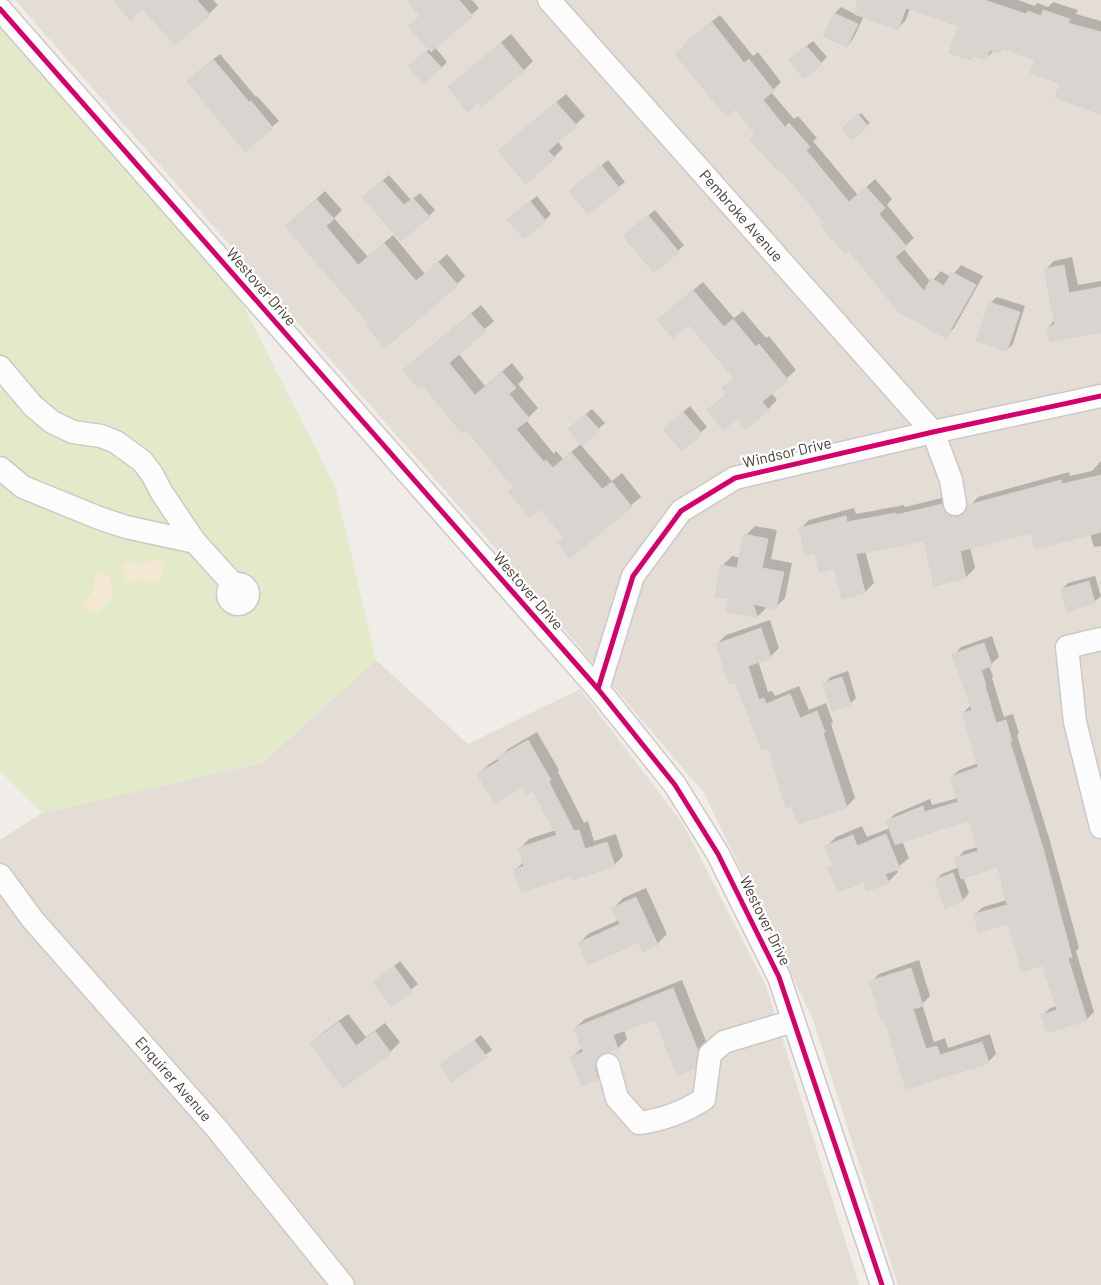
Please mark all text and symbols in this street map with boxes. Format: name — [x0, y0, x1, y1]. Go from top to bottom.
street label: Pembroke Avenue — [696, 166, 787, 265]
street label: Westover Drive — [223, 244, 300, 329]
street label: Windsor Drive — [741, 433, 833, 471]
street label: Westover Drive — [490, 548, 567, 633]
street label: Westover Drive — [736, 873, 795, 968]
street label: Enquirer Avenue — [132, 1033, 216, 1125]

